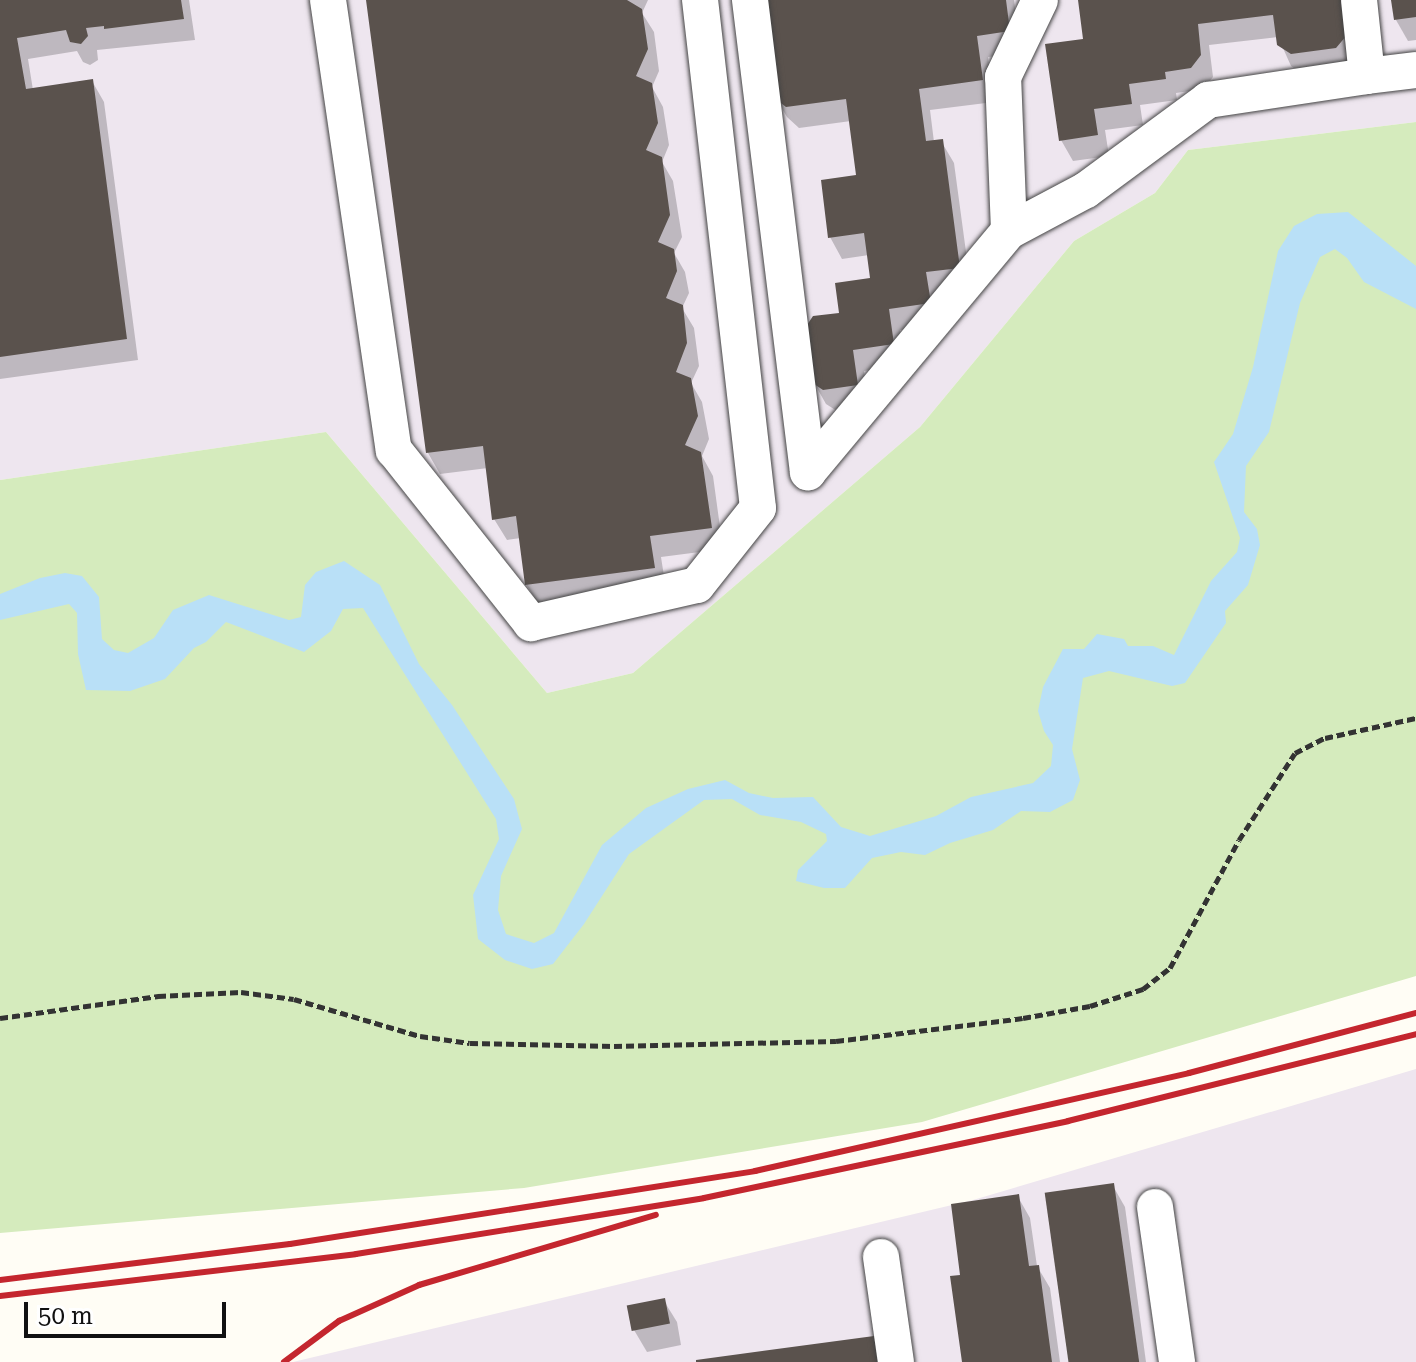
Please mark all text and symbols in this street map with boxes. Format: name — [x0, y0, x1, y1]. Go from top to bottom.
scale bar — [28, 1286, 230, 1336]
text: 50 m — [38, 1302, 93, 1330]

